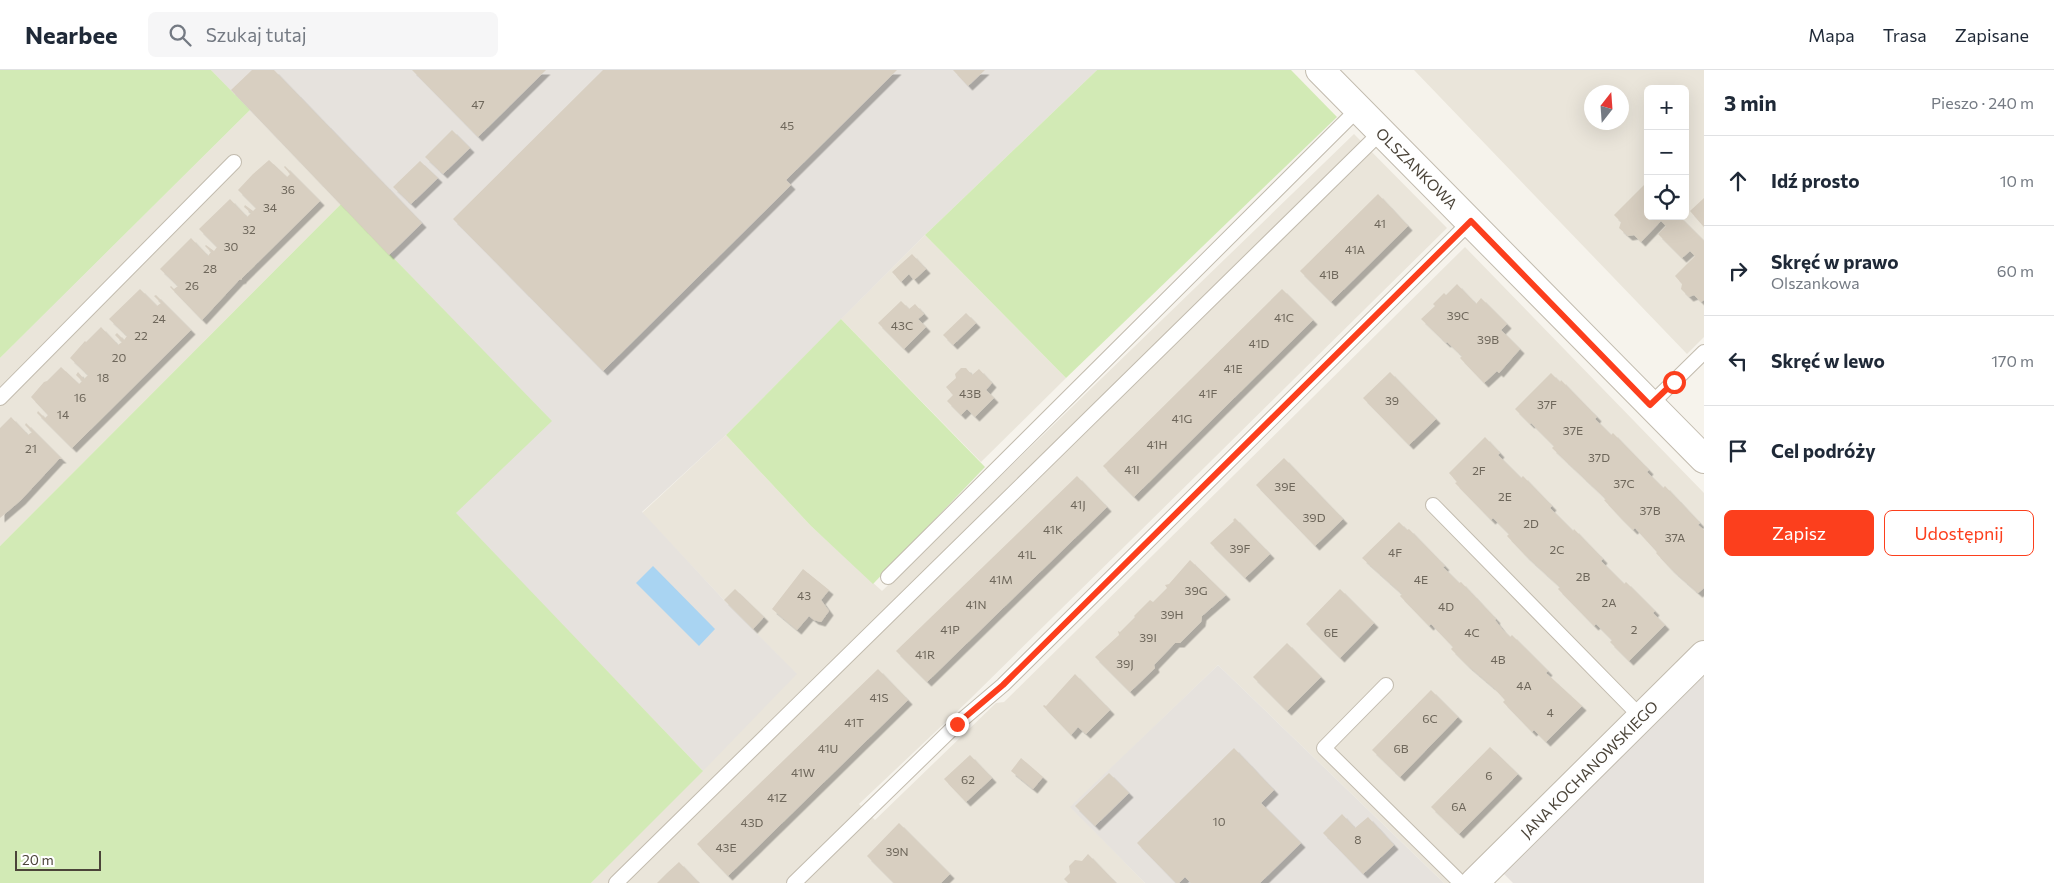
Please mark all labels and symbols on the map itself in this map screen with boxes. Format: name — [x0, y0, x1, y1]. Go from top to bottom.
north arrow — [1584, 85, 1629, 130]
house number: 47 — [471, 97, 485, 111]
house number: 45 — [780, 118, 794, 132]
street label: OLSZANKOWA — [1373, 124, 1461, 212]
house number: 36 — [281, 182, 295, 196]
house number: 34 — [263, 200, 277, 214]
house number: 41 — [1374, 216, 1386, 230]
house number: 32 — [242, 222, 256, 236]
house number: 30 — [224, 239, 239, 253]
house number: 41A — [1345, 242, 1365, 256]
house number: 28 — [203, 261, 217, 275]
house number: 41B — [1319, 267, 1339, 281]
house number: 26 — [185, 278, 199, 292]
house number: 39C — [1447, 308, 1469, 322]
house number: 41C — [1274, 310, 1294, 324]
house number: 24 — [152, 311, 166, 325]
house number: 43C — [891, 318, 913, 332]
house number: 22 — [134, 328, 148, 342]
house number: 39B — [1477, 332, 1499, 346]
house number: 41D — [1249, 336, 1270, 350]
house number: 20 — [112, 350, 126, 364]
house number: 41E — [1223, 361, 1243, 375]
house number: 18 — [97, 370, 109, 384]
route start — [1663, 371, 1686, 394]
house number: 43B — [959, 386, 981, 400]
house number: 41F — [1199, 386, 1218, 400]
house number: 16 — [74, 390, 86, 404]
house number: 39 — [1385, 393, 1399, 407]
house number: 37F — [1537, 397, 1557, 411]
house number: 14 — [57, 407, 69, 421]
house number: 41G — [1172, 411, 1192, 425]
house number: 37E — [1563, 423, 1583, 437]
house number: 41H — [1147, 437, 1167, 451]
house number: 21 — [25, 441, 37, 455]
house number: 37D — [1588, 450, 1610, 464]
house number: 41I — [1124, 462, 1140, 476]
house number: 2F — [1472, 463, 1486, 477]
house number: 37C — [1613, 476, 1635, 490]
house number: 39E — [1274, 479, 1296, 493]
house number: 2E — [1498, 489, 1512, 503]
house number: 41J — [1070, 497, 1086, 512]
house number: 37B — [1640, 503, 1661, 517]
house number: 39D — [1303, 510, 1326, 524]
house number: 2D — [1523, 516, 1539, 530]
house number: 41K — [1043, 522, 1063, 536]
house number: 37A — [1665, 530, 1685, 544]
house number: 39F — [1229, 541, 1251, 555]
house number: 2C — [1550, 542, 1564, 556]
house number: 4F — [1388, 545, 1402, 559]
house number: 41L — [1018, 547, 1037, 561]
house number: 2B — [1576, 569, 1590, 583]
house number: 41M — [989, 572, 1013, 586]
house number: 4E — [1414, 572, 1428, 586]
house number: 39G — [1185, 583, 1207, 597]
house number: 43 — [797, 588, 811, 602]
house number: 2A — [1602, 595, 1616, 609]
house number: 41N — [965, 597, 987, 611]
house number: 4D — [1438, 599, 1454, 613]
house number: 39H — [1160, 607, 1184, 621]
house number: 41P — [940, 622, 960, 636]
house number: 2 — [1631, 622, 1638, 636]
house number: 6E — [1324, 625, 1338, 639]
house number: 4C — [1464, 625, 1480, 639]
house number: 39I — [1139, 630, 1157, 644]
house number: 41R — [915, 647, 935, 661]
house number: 4B — [1491, 652, 1506, 666]
house number: 39J — [1116, 656, 1134, 671]
house number: 4A — [1516, 678, 1532, 692]
house number: 41S — [869, 690, 889, 704]
street label: JANA KOCHANOWSKIEGO — [1517, 697, 1661, 841]
house number: 4 — [1546, 705, 1554, 719]
house number: 6C — [1422, 711, 1438, 725]
route end — [946, 713, 969, 736]
house number: 41T — [844, 715, 864, 729]
house number: 41U — [818, 741, 838, 755]
house number: 6B — [1393, 741, 1409, 755]
house number: 41W — [791, 765, 815, 779]
house number: 6 — [1485, 768, 1493, 782]
house number: 62 — [961, 772, 975, 786]
house number: 41Z — [767, 790, 787, 804]
house number: 6A — [1451, 799, 1467, 813]
house number: 10 — [1213, 814, 1226, 828]
house number: 43D — [741, 815, 764, 829]
house number: 8 — [1354, 832, 1362, 846]
house number: 43E — [715, 840, 737, 854]
house number: 39N — [885, 844, 909, 858]
scale bar — [15, 848, 101, 871]

